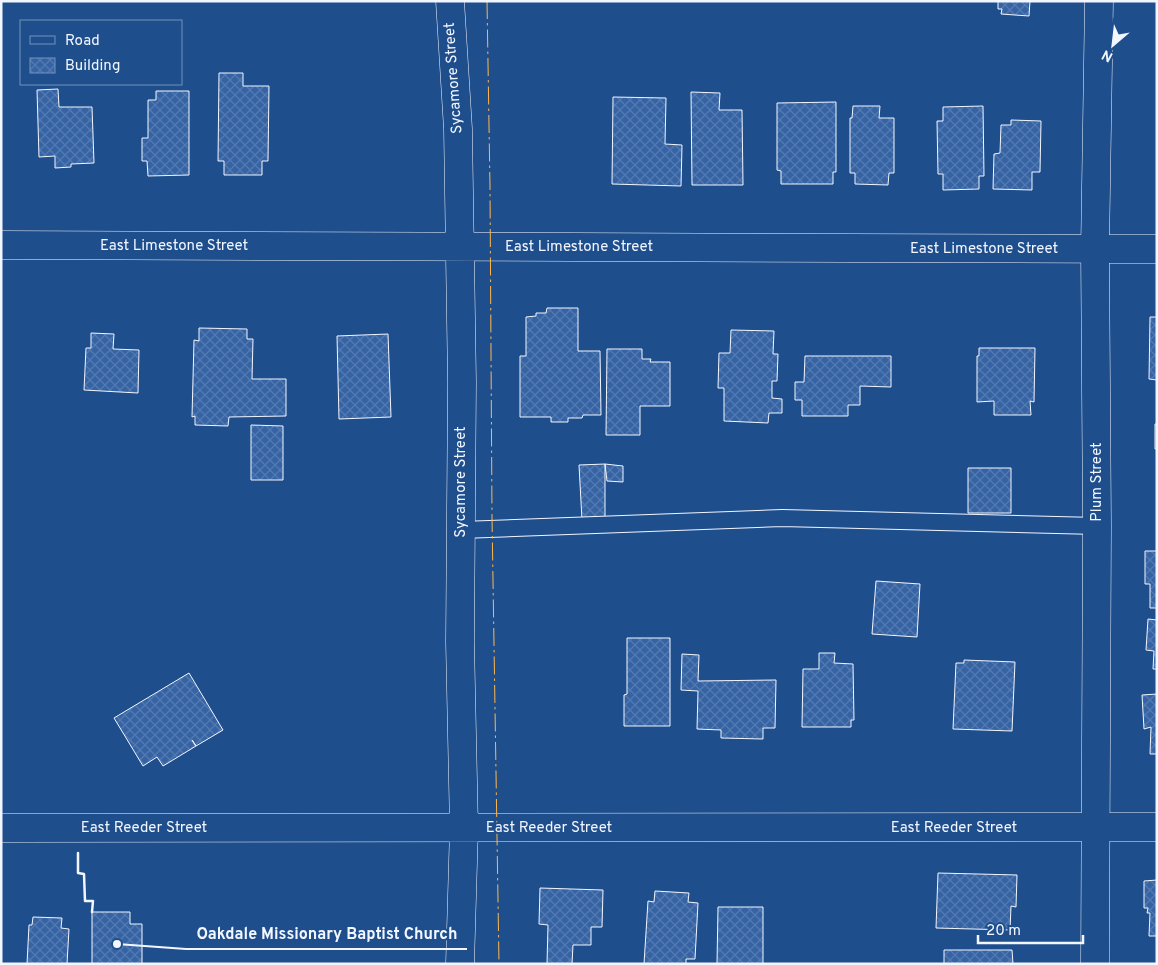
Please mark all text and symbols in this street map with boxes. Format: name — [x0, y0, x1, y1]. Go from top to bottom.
legend — [20, 20, 182, 85]
north arrow — [1088, 20, 1138, 70]
street label: Sycamore Street — [441, 22, 467, 134]
text: Road — [65, 32, 100, 51]
text: N — [1099, 45, 1116, 65]
text: Building — [65, 57, 120, 76]
street label: East Limestone Street — [100, 237, 248, 256]
street label: East Limestone Street — [505, 238, 653, 257]
street label: East Limestone Street — [910, 240, 1058, 259]
street label: Sycamore Street — [452, 426, 471, 538]
street label: Plum Street — [1088, 442, 1107, 522]
street label: East Reeder Street — [81, 819, 207, 838]
street label: East Reeder Street — [486, 819, 612, 838]
street label: East Reeder Street — [891, 819, 1017, 838]
scale bar — [978, 912, 1083, 944]
callout: Oakdale Missionary Baptist Church — [186, 918, 467, 949]
text: 20 m — [986, 922, 1021, 941]
text: Oakdale Missionary Baptist Church — [197, 925, 457, 945]

